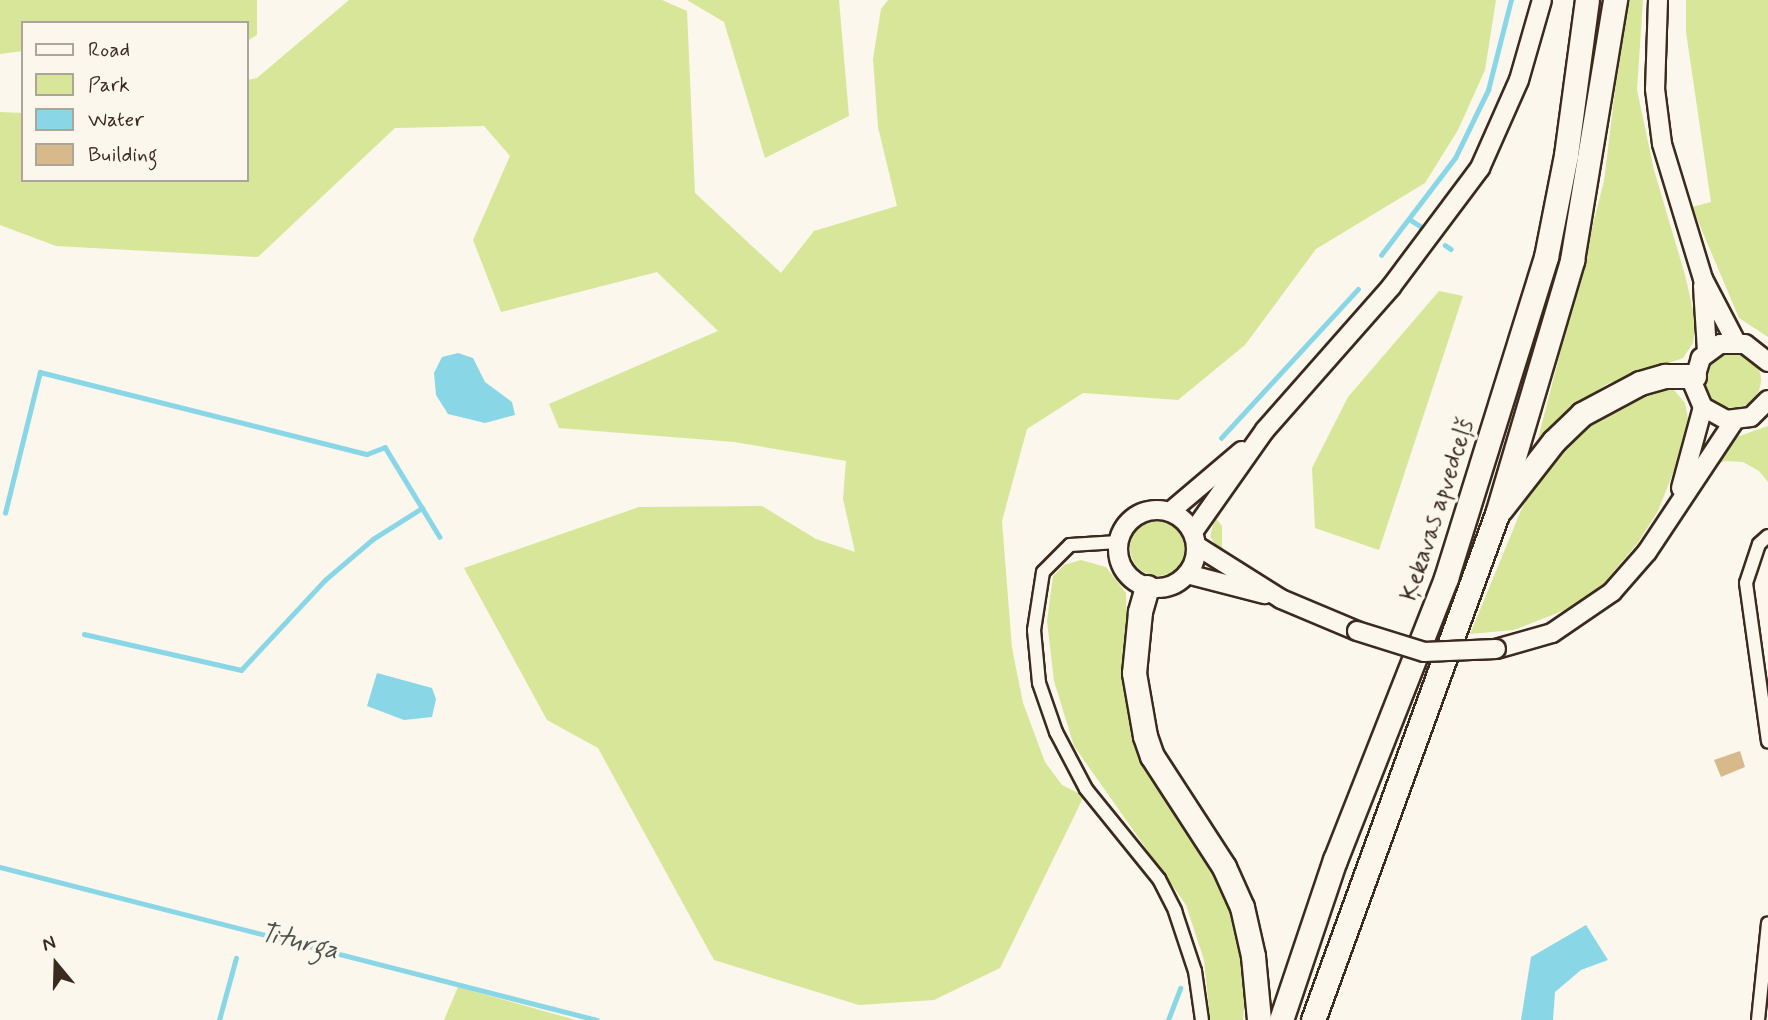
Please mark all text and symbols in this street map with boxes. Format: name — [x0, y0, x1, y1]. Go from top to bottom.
legend — [21, 21, 248, 182]
text: Road — [88, 36, 130, 64]
text: Park — [88, 71, 130, 99]
text: Water — [88, 106, 144, 134]
text: Building — [88, 141, 158, 169]
street label: Ķekavas apvedceļš — [1395, 415, 1481, 605]
water label: Titurga — [256, 918, 342, 968]
north arrow — [21, 929, 91, 999]
text: N — [39, 930, 59, 958]

